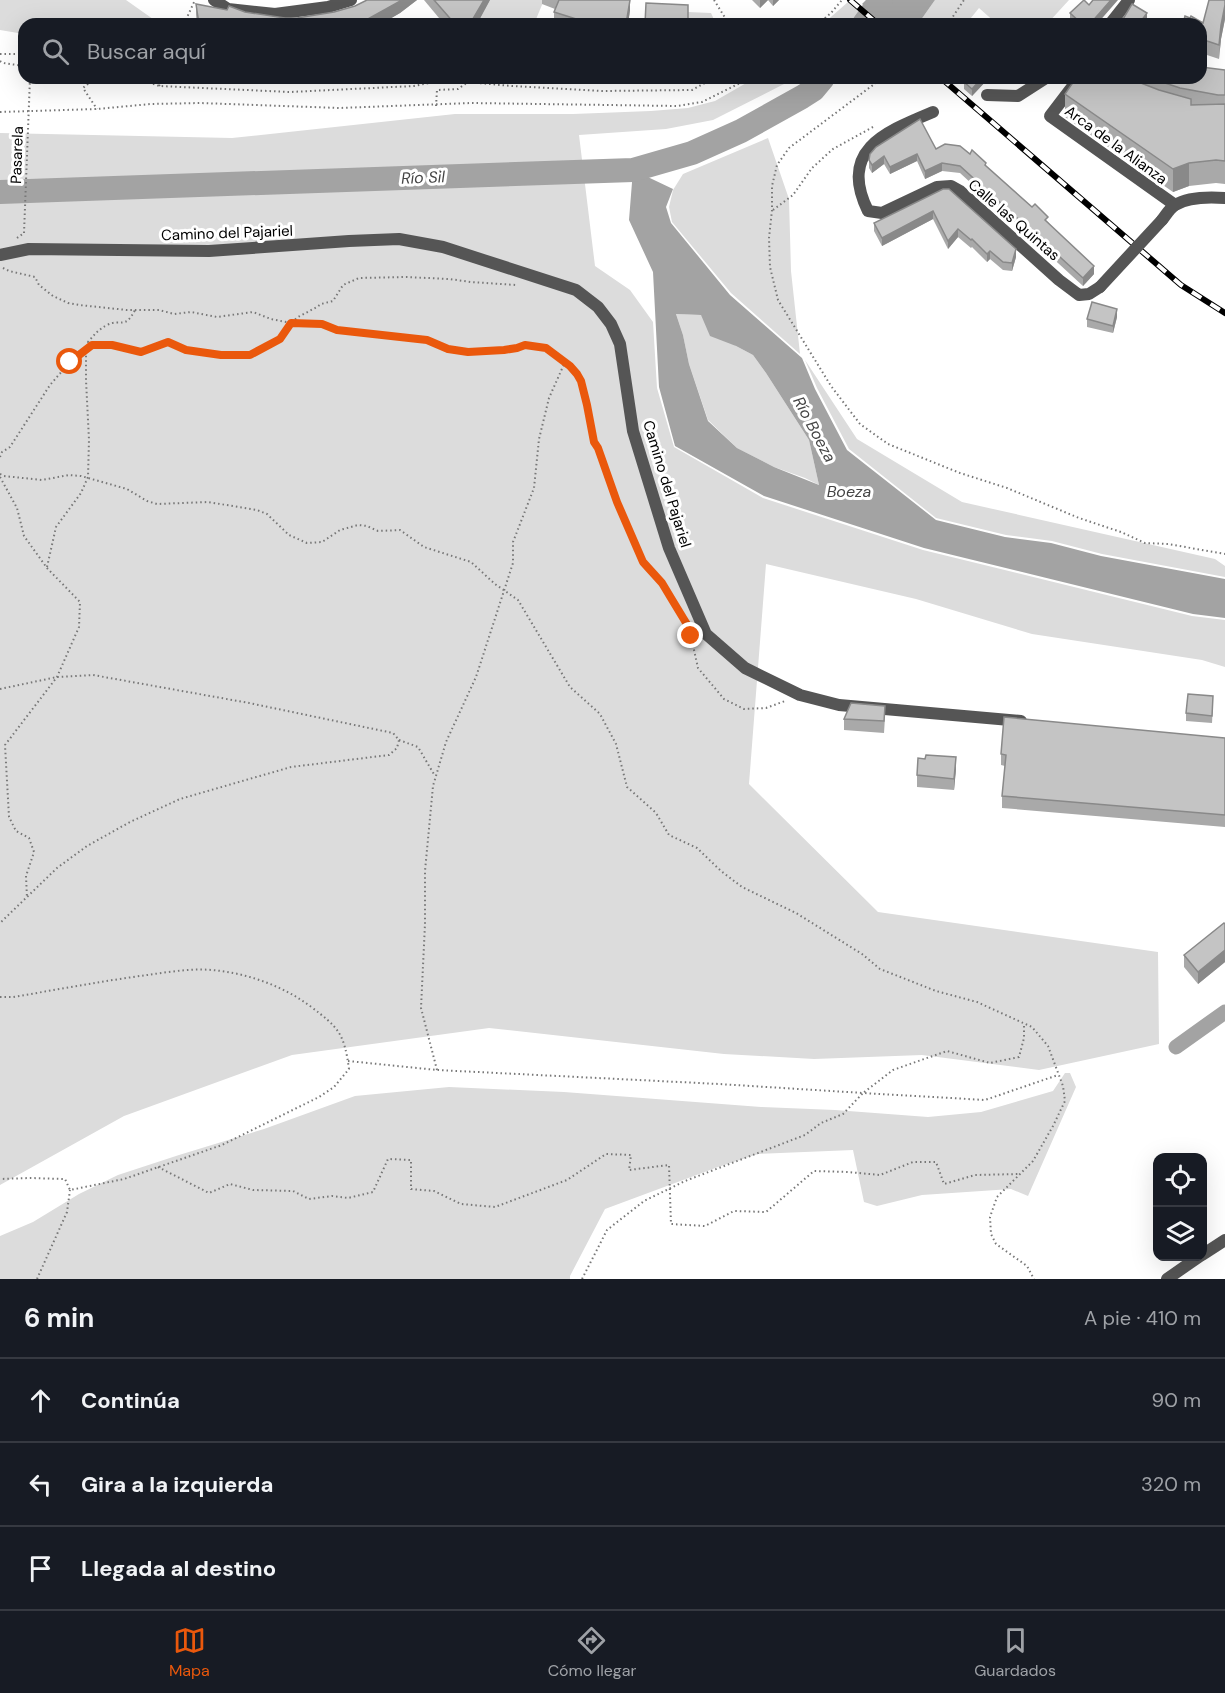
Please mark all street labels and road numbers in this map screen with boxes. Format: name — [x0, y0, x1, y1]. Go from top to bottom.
street label: Arca de la Alianza — [1061, 101, 1171, 189]
street label: Pasarela — [6, 126, 28, 184]
street label: Calle las Quintas — [964, 175, 1064, 265]
street label: Camino del Pajariel — [161, 221, 293, 245]
street label: Camino del Pajariel — [638, 418, 696, 550]

